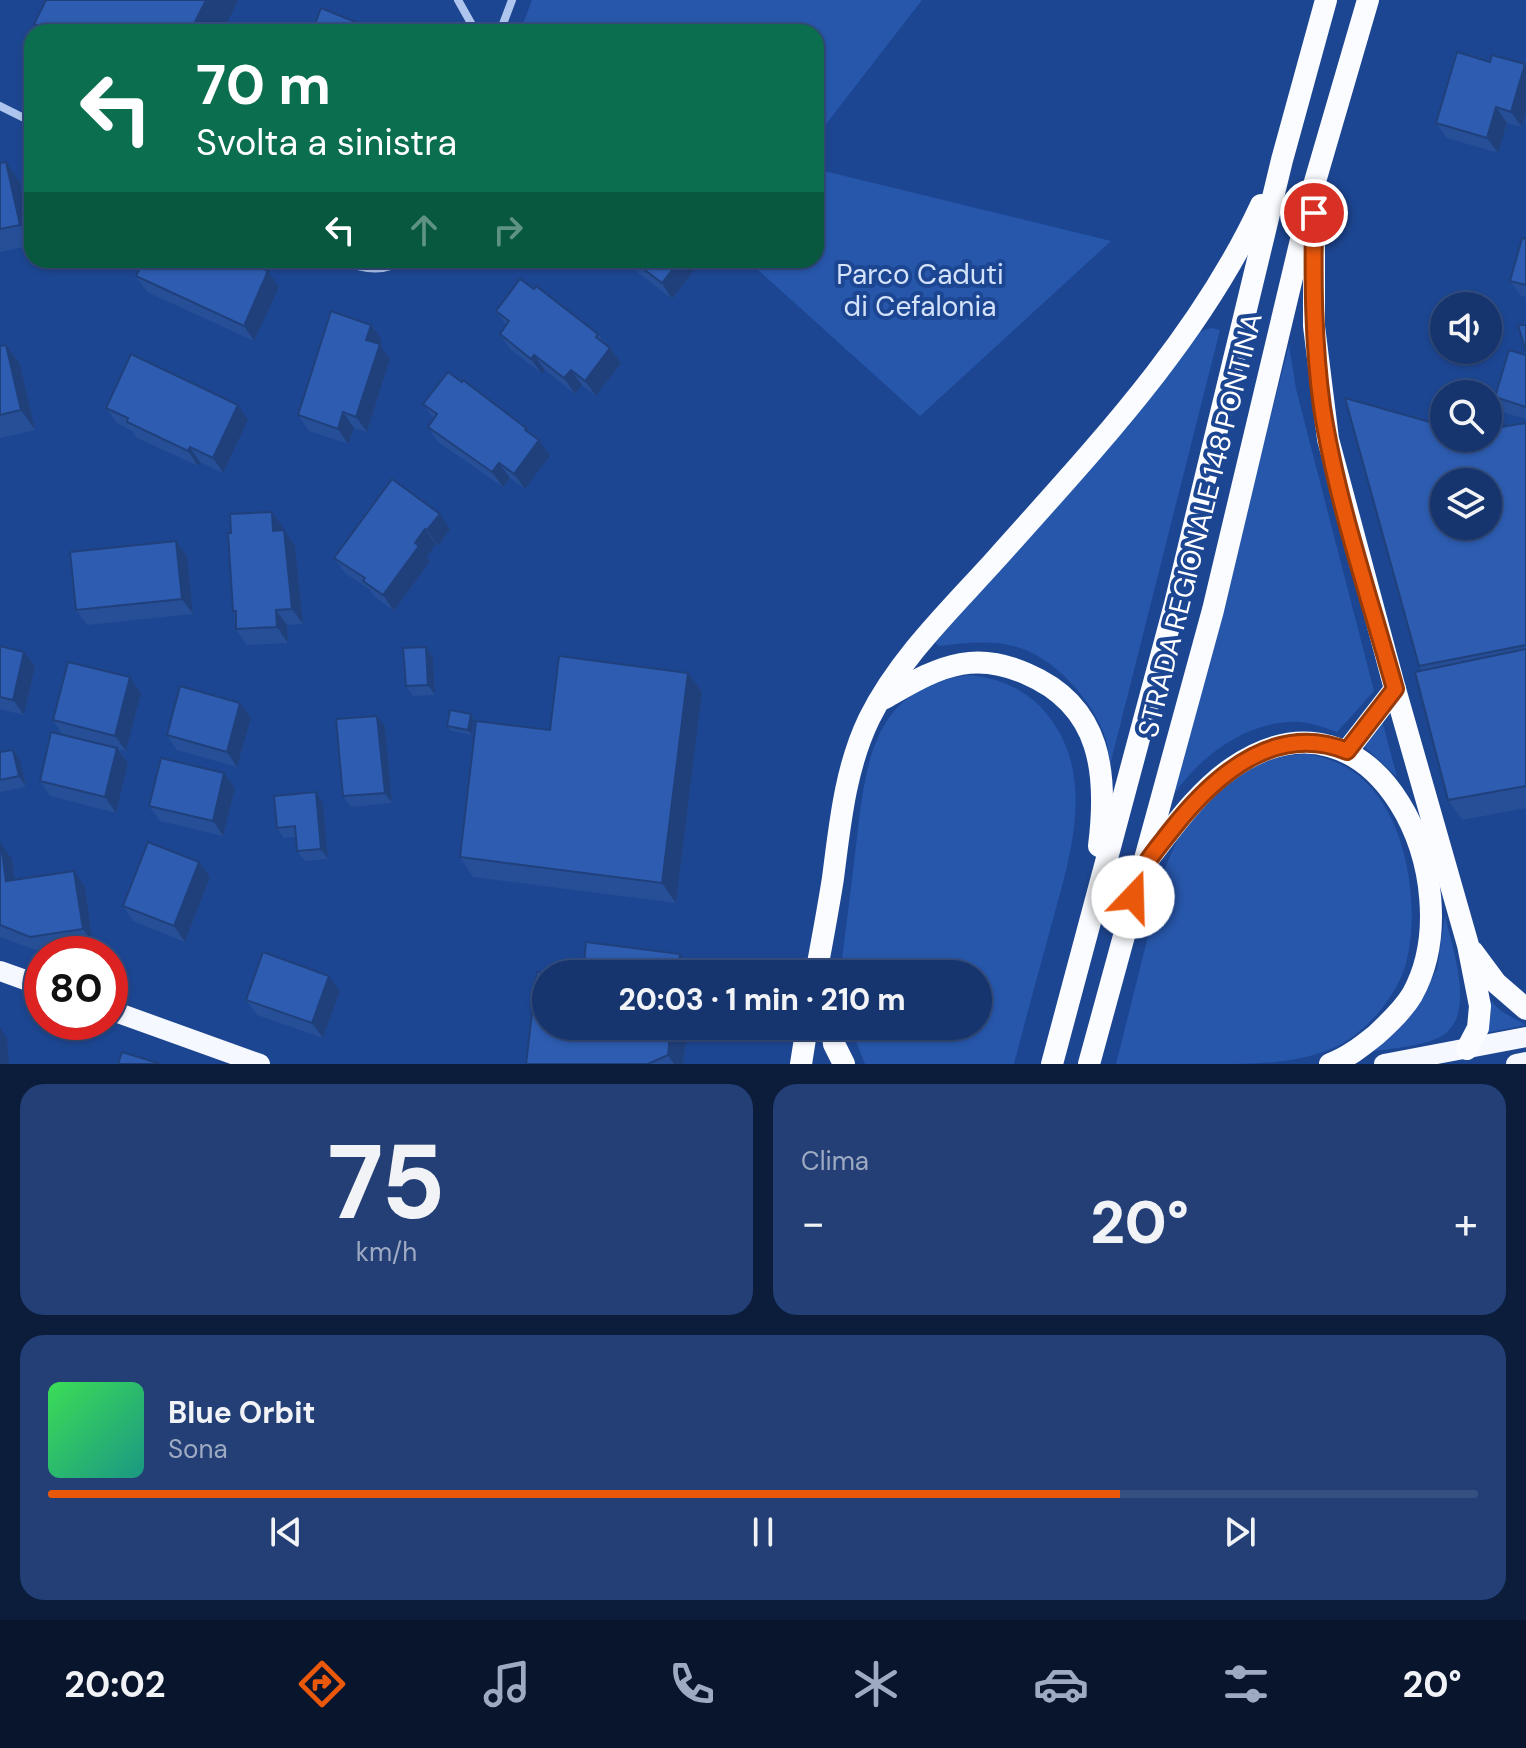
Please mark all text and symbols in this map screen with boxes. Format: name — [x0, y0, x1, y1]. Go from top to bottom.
text: 70 m — [196, 48, 331, 121]
icon: left — [64, 56, 168, 160]
text: Svolta a sinistra — [196, 119, 457, 166]
pin — [1280, 179, 1348, 247]
icon: arrive — [1292, 191, 1336, 235]
icon: left — [318, 208, 362, 252]
icon: ahead — [402, 208, 446, 252]
icon: right — [486, 208, 530, 252]
park label: Parco Caduti di Cefalonia — [836, 256, 1004, 325]
map controls — [1430, 292, 1502, 540]
button: sound — [1430, 292, 1502, 364]
street label: STRADA REGIONALE 148 PONTINA — [1129, 309, 1271, 741]
button: search — [1430, 380, 1502, 452]
button: layers — [1430, 468, 1502, 540]
position arrow — [1091, 855, 1175, 939]
speed limit sign: 80 — [24, 936, 128, 1040]
text: 20:03 · 1 min · 210 m — [618, 980, 906, 1019]
text: 75 — [327, 1115, 446, 1250]
text: Clima — [801, 1144, 869, 1178]
text: 20° — [1090, 1183, 1189, 1262]
text: − — [801, 1194, 825, 1252]
text: + — [1454, 1194, 1478, 1252]
text: km/h — [356, 1235, 417, 1269]
text: Blue Orbit — [168, 1393, 315, 1432]
text: Sona — [168, 1432, 228, 1466]
icon: previous — [264, 1510, 308, 1554]
icon: pause — [741, 1510, 785, 1554]
icon: next — [1218, 1510, 1262, 1554]
icon: directions — [294, 1656, 350, 1712]
icon: music — [479, 1656, 535, 1712]
icon: phone — [664, 1656, 720, 1712]
icon: climate — [848, 1656, 904, 1712]
icon: car — [1033, 1656, 1089, 1712]
icon: filters — [1218, 1656, 1274, 1712]
text: 20:02 — [64, 1661, 165, 1708]
text: 20° — [1403, 1661, 1462, 1708]

